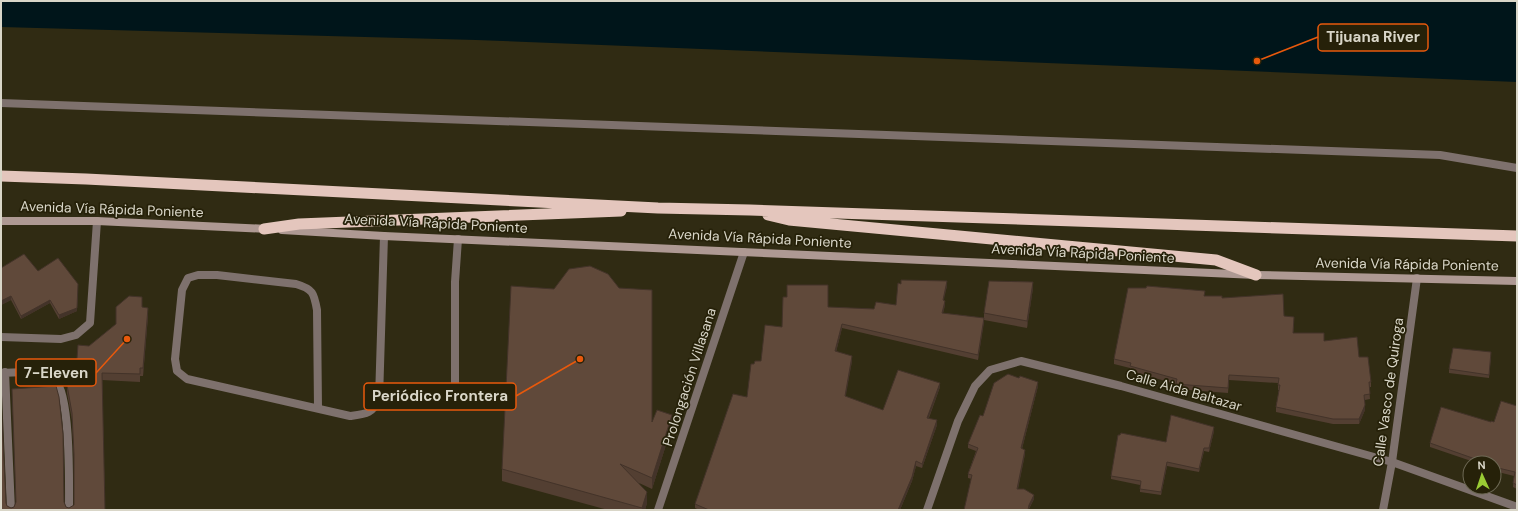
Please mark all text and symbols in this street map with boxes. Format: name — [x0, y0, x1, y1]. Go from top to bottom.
callout: Tijuana River — [1318, 24, 1428, 51]
text: Tijuana River — [1326, 27, 1420, 47]
street label: Avenida Vía Rápida Poniente — [20, 197, 204, 221]
street label: Avenida Vía Rápida Poniente — [344, 209, 528, 237]
street label: Avenida Vía Rápida Poniente — [668, 224, 852, 252]
street label: Avenida Vía Rápida Poniente — [991, 239, 1175, 267]
street label: Avenida Vía Rápida Poniente — [1315, 253, 1499, 275]
street label: Prolongación Villasana — [658, 305, 720, 449]
street label: Calle Vasco de Quiroga — [1369, 317, 1407, 467]
callout: 7-Eleven — [16, 359, 96, 386]
text: 7-Eleven — [24, 363, 88, 383]
street label: Calle Aida Baltazar — [1124, 365, 1244, 415]
callout: Periódico Frontera — [364, 383, 516, 410]
text: Periódico Frontera — [372, 386, 508, 406]
north arrow — [1462, 455, 1502, 495]
text: N — [1477, 458, 1486, 472]

